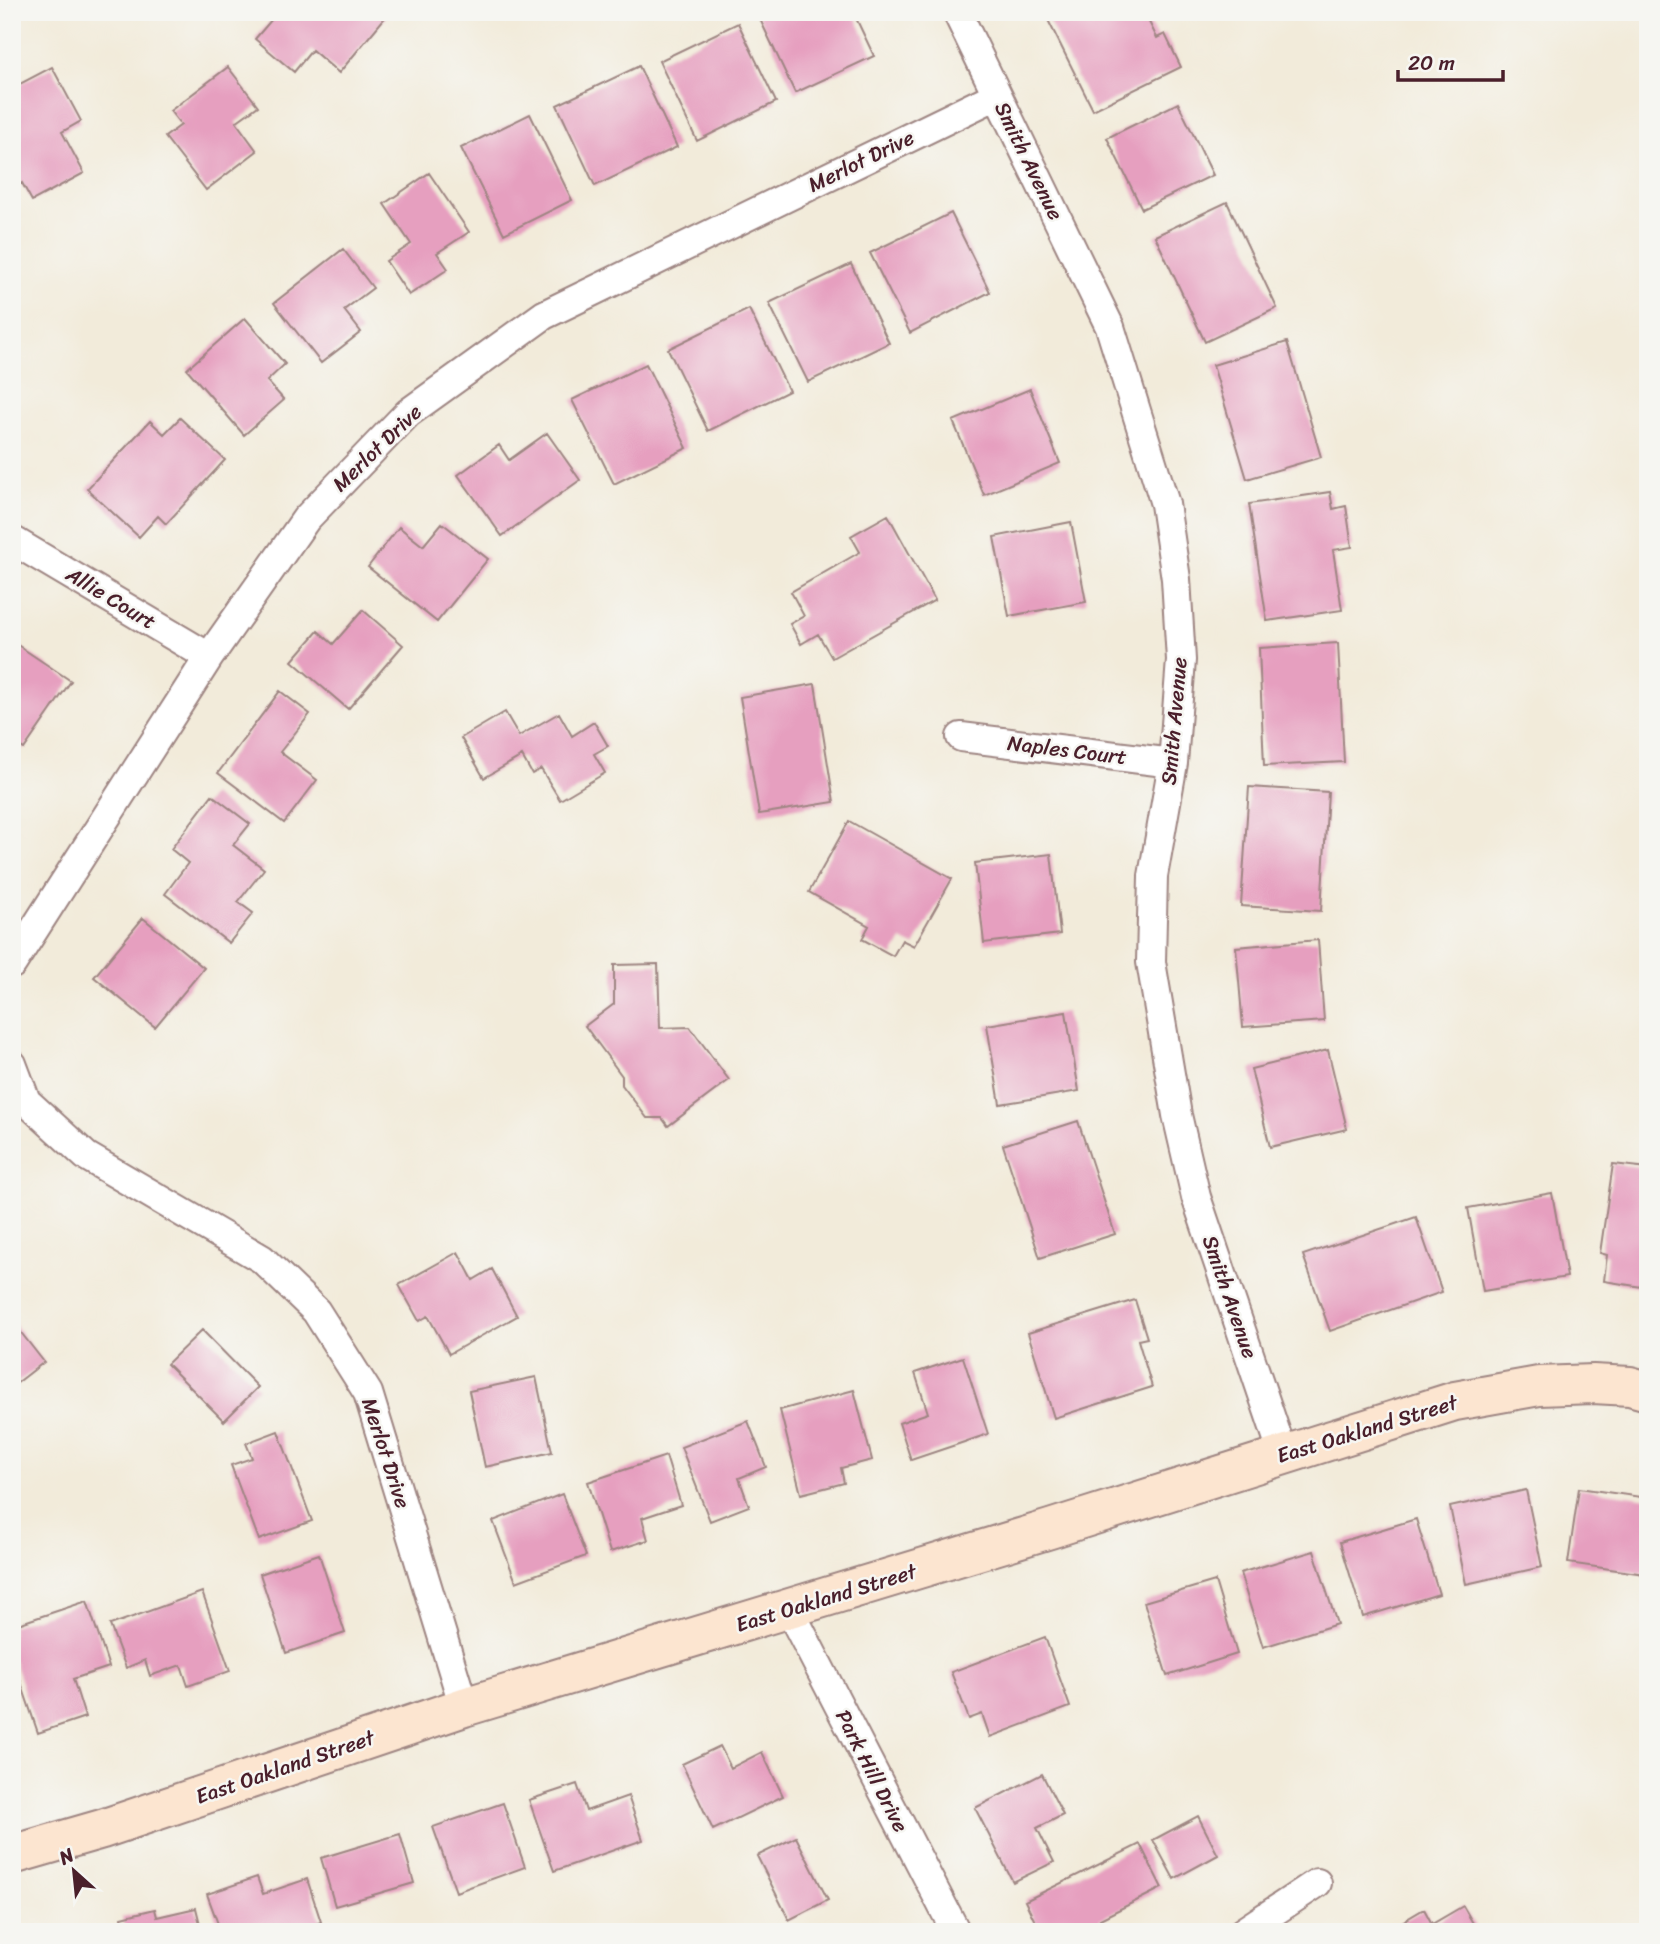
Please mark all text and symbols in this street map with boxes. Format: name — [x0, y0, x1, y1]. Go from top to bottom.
scale bar — [1398, 38, 1502, 82]
text: 20 m — [1408, 44, 1455, 82]
street label: Smith Avenue — [984, 95, 1074, 227]
street label: Merlot Drive — [801, 119, 921, 203]
street label: Merlot Drive — [323, 394, 432, 501]
street label: Allie Court — [57, 555, 164, 640]
street label: Smith Avenue — [1149, 655, 1199, 787]
street label: Naples Court — [1005, 724, 1129, 776]
street label: Smith Avenue — [1191, 1230, 1269, 1364]
street label: East Oakland Street — [1272, 1383, 1464, 1475]
street label: Merlot Drive — [350, 1393, 422, 1514]
street label: East Oakland Street — [731, 1552, 923, 1644]
street label: Park Hill Drive — [825, 1703, 919, 1840]
street label: East Oakland Street — [190, 1718, 381, 1815]
north arrow — [38, 1836, 108, 1906]
text: N — [52, 1838, 81, 1874]

